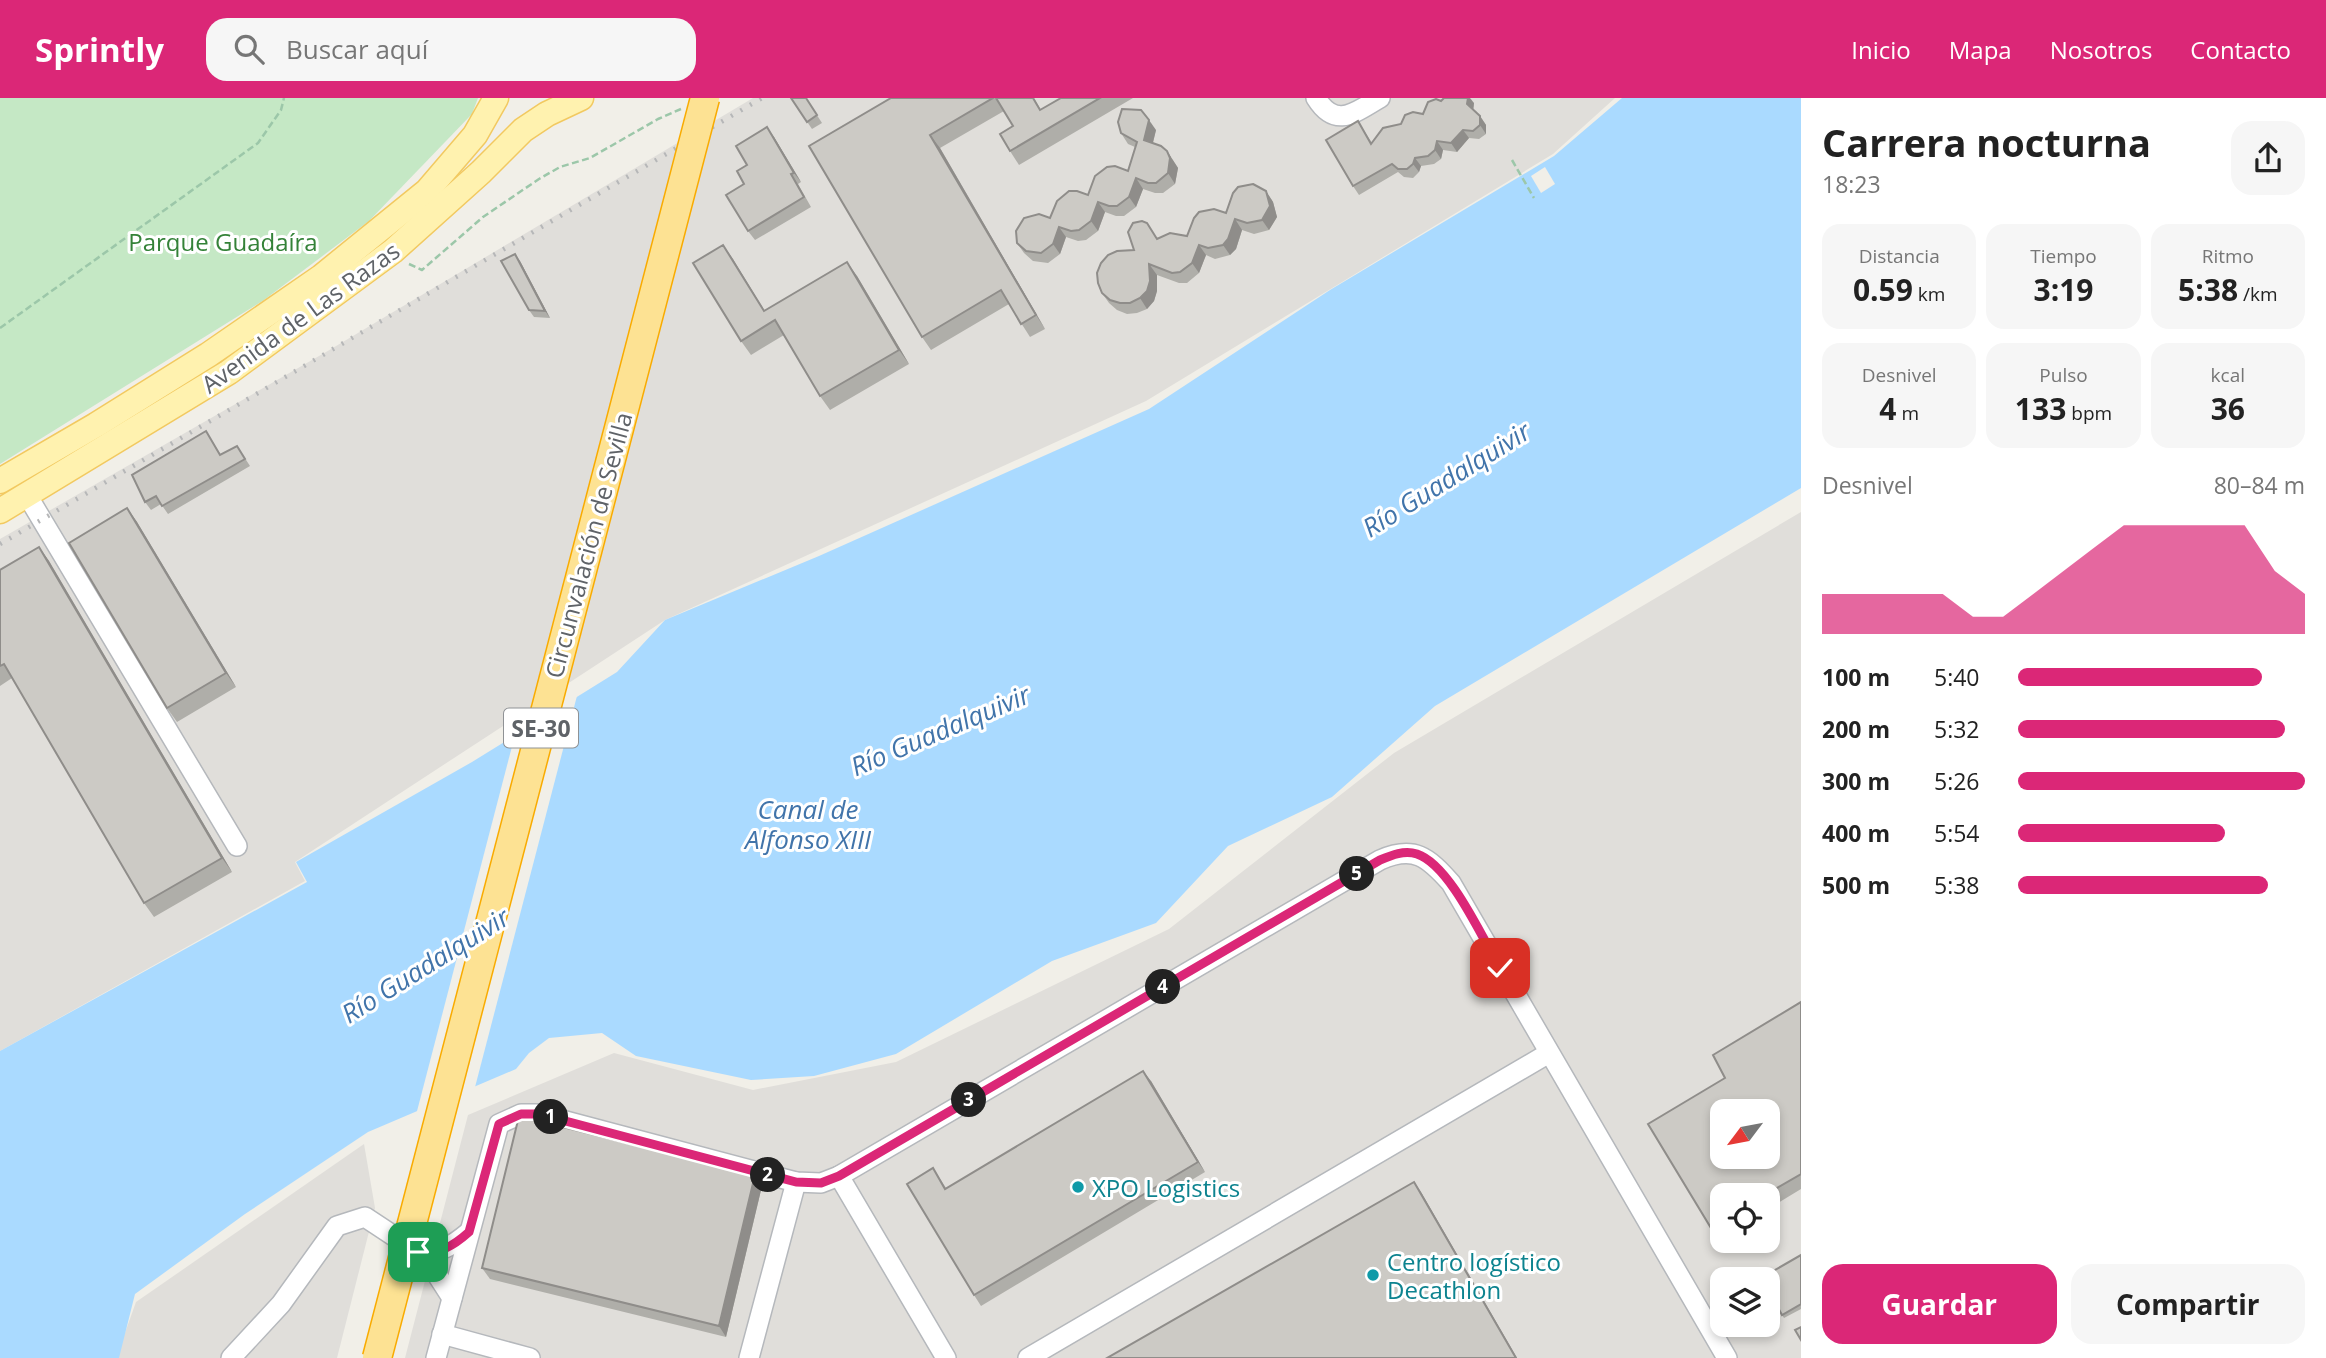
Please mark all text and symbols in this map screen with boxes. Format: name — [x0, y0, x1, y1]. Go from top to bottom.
search box — [206, 18, 696, 81]
text: Sprintly — [35, 27, 164, 72]
icon: search — [230, 30, 268, 68]
text: Buscar aquí — [286, 31, 428, 67]
text: Inicio — [1851, 33, 1911, 66]
text: Mapa — [1949, 33, 2012, 66]
text: Nosotros — [2050, 33, 2152, 66]
text: Contacto — [2190, 33, 2291, 66]
text: Carrera nocturna — [1822, 116, 2151, 168]
button: share — [2231, 121, 2305, 195]
text: 18:23 — [1822, 168, 1881, 200]
park label: Parque Guadaíra — [128, 225, 318, 258]
street label: Avenida de Las Razas — [194, 234, 406, 400]
text: Distancia — [1859, 243, 1940, 269]
text: Tiempo — [2030, 243, 2097, 269]
text: Ritmo — [2202, 243, 2254, 269]
text: 0.59 — [1853, 269, 1913, 310]
text: 3:19 — [2033, 269, 2094, 310]
text: 5:38 — [2178, 269, 2238, 310]
text: km — [1913, 281, 1945, 307]
text: /km — [2238, 281, 2278, 307]
text: Desnivel — [1862, 362, 1937, 388]
text: Pulso — [2039, 362, 2088, 388]
text: kcal — [2211, 362, 2245, 388]
text: 4 — [1879, 388, 1896, 429]
text: 133 — [2015, 388, 2066, 429]
text: 36 — [2211, 388, 2245, 429]
text: m — [1896, 400, 1919, 426]
text: bpm — [2066, 400, 2112, 426]
street label: Circunvalación de Sevilla — [537, 408, 639, 682]
water label: Río Guadalquivir — [1355, 412, 1538, 545]
text: Desnivel — [1822, 469, 1913, 501]
text: 80–84 m — [2214, 469, 2305, 501]
text: 100 m — [1822, 661, 1890, 693]
text: 5:40 — [1934, 661, 1980, 693]
water label: Río Guadalquivir — [845, 675, 1037, 784]
road number: SE-30 — [504, 708, 578, 748]
text: 200 m — [1822, 713, 1890, 745]
text: 5:32 — [1934, 713, 1980, 745]
text: 300 m — [1822, 765, 1890, 797]
text: 5:26 — [1934, 765, 1980, 797]
water label: Canal de Alfonso XIII — [743, 791, 872, 857]
text: 400 m — [1822, 817, 1890, 849]
text: 5:54 — [1934, 817, 1980, 849]
pin: 5 — [1340, 856, 1374, 892]
text: 5 — [1351, 860, 1362, 886]
text: 500 m — [1822, 869, 1890, 901]
text: 5:38 — [1934, 869, 1980, 901]
water label: Río Guadalquivir — [334, 898, 517, 1031]
pin — [1470, 938, 1530, 998]
icon: check — [1481, 949, 1519, 987]
pin: 4 — [1146, 970, 1180, 1004]
text: 4 — [1157, 973, 1168, 999]
pin: 3 — [951, 1082, 986, 1118]
text: 3 — [963, 1086, 974, 1112]
north arrow — [1710, 1099, 1780, 1169]
map controls — [1710, 1099, 1780, 1337]
pin: 1 — [534, 1100, 568, 1134]
text: 1 — [545, 1103, 556, 1129]
pin: 2 — [750, 1158, 786, 1192]
text: 2 — [762, 1161, 773, 1187]
place label: XPO Logistics — [1092, 1171, 1240, 1204]
marker: XPO Logistics — [1070, 1179, 1086, 1195]
button: locate — [1710, 1183, 1780, 1253]
pin — [388, 1222, 448, 1282]
icon: arrive — [399, 1233, 437, 1271]
place label: Centro logístico Decathlon — [1387, 1245, 1561, 1306]
button: Guardar — [1822, 1264, 2057, 1344]
button: Compartir — [2071, 1264, 2305, 1344]
marker: Centro logístico Decathlon — [1365, 1267, 1381, 1283]
button: layers — [1710, 1267, 1780, 1337]

